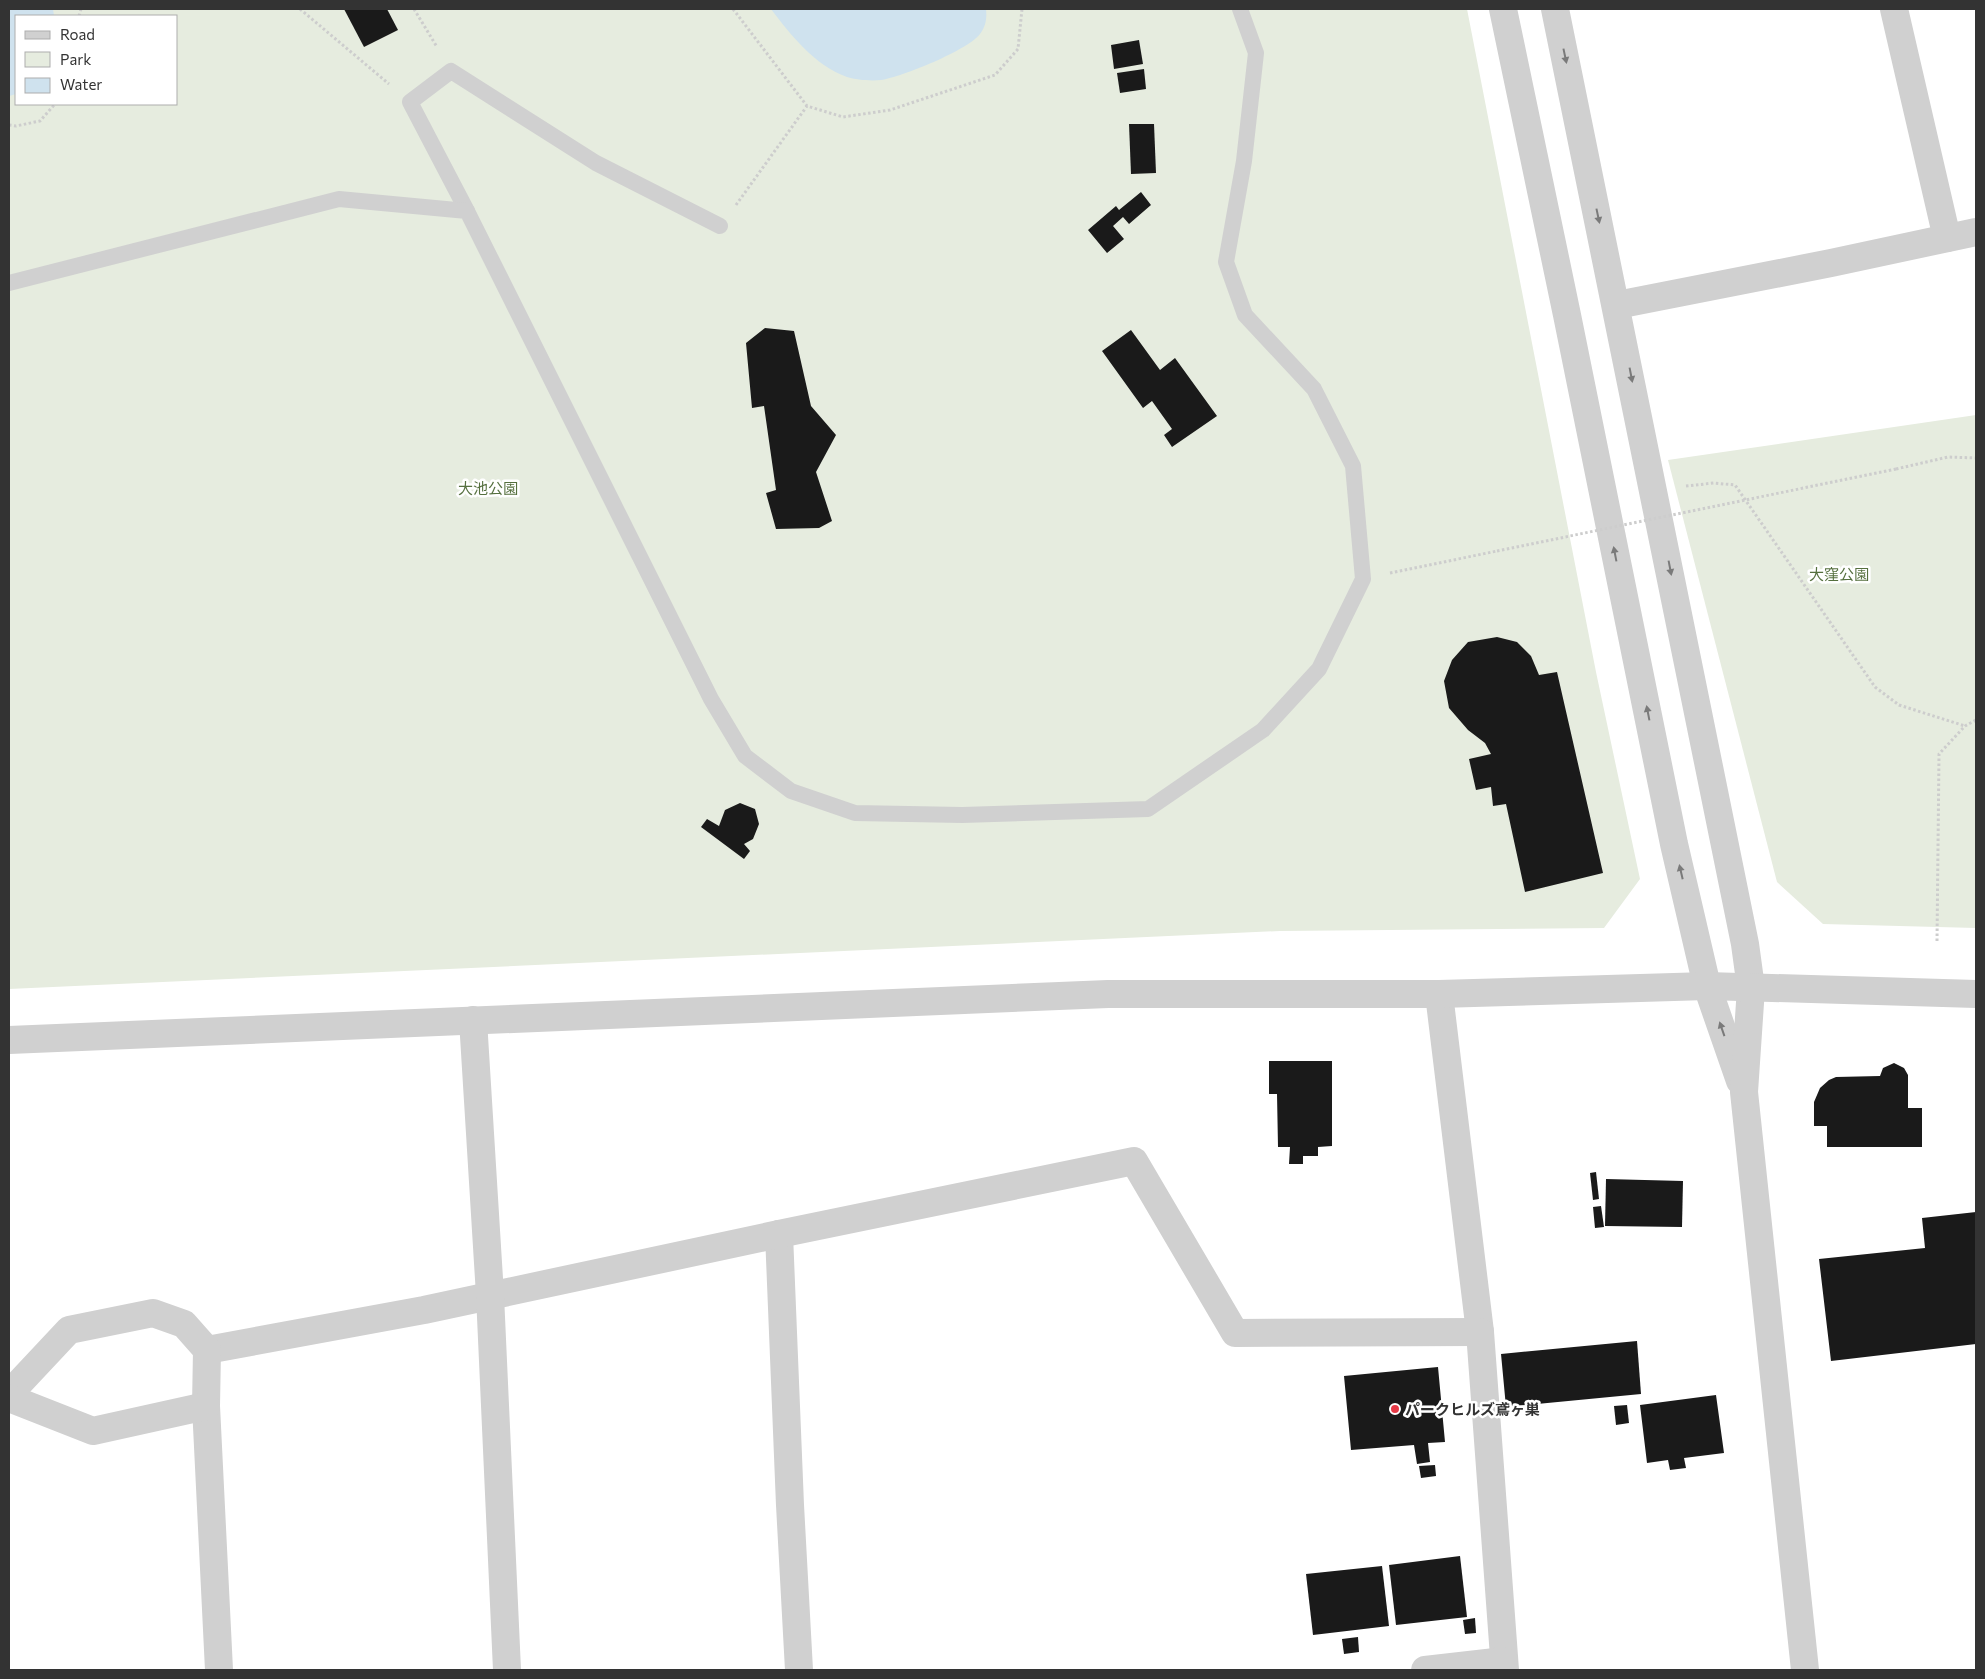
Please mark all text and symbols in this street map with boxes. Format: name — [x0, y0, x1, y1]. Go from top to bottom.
legend — [15, 15, 178, 105]
text: Road — [60, 25, 95, 43]
one-way arrow — [1562, 49, 1570, 65]
text: Park — [60, 50, 91, 68]
text: Water — [60, 75, 102, 93]
one-way arrow — [1595, 208, 1603, 224]
one-way arrow — [1627, 367, 1635, 382]
park label: 大池公園 — [458, 479, 518, 497]
one-way arrow — [1611, 546, 1619, 562]
one-way arrow — [1666, 561, 1674, 576]
park label: 大窪公園 — [1809, 565, 1869, 583]
one-way arrow — [1643, 705, 1651, 721]
one-way arrow — [1677, 865, 1685, 880]
one-way arrow — [1718, 1022, 1725, 1037]
place label: パークヒルズ鳶ヶ巣 — [1405, 1400, 1540, 1418]
marker: パークヒルズ鳶ヶ巣 — [1389, 1403, 1401, 1415]

